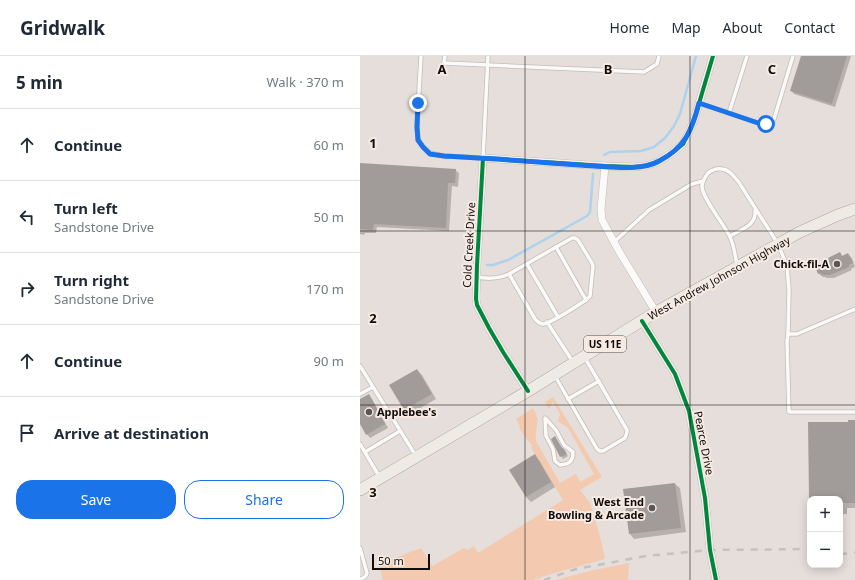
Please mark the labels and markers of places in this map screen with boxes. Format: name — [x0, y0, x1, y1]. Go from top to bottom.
place label: Chick-fil-A — [774, 256, 829, 271]
marker: Chick-fil-A — [832, 259, 842, 269]
place label: Applebee's — [377, 404, 437, 419]
marker: Applebee's — [364, 407, 374, 417]
place label: West End Bowling & Arcade — [548, 494, 644, 522]
marker: West End Bowling & Arcade — [647, 503, 657, 513]

